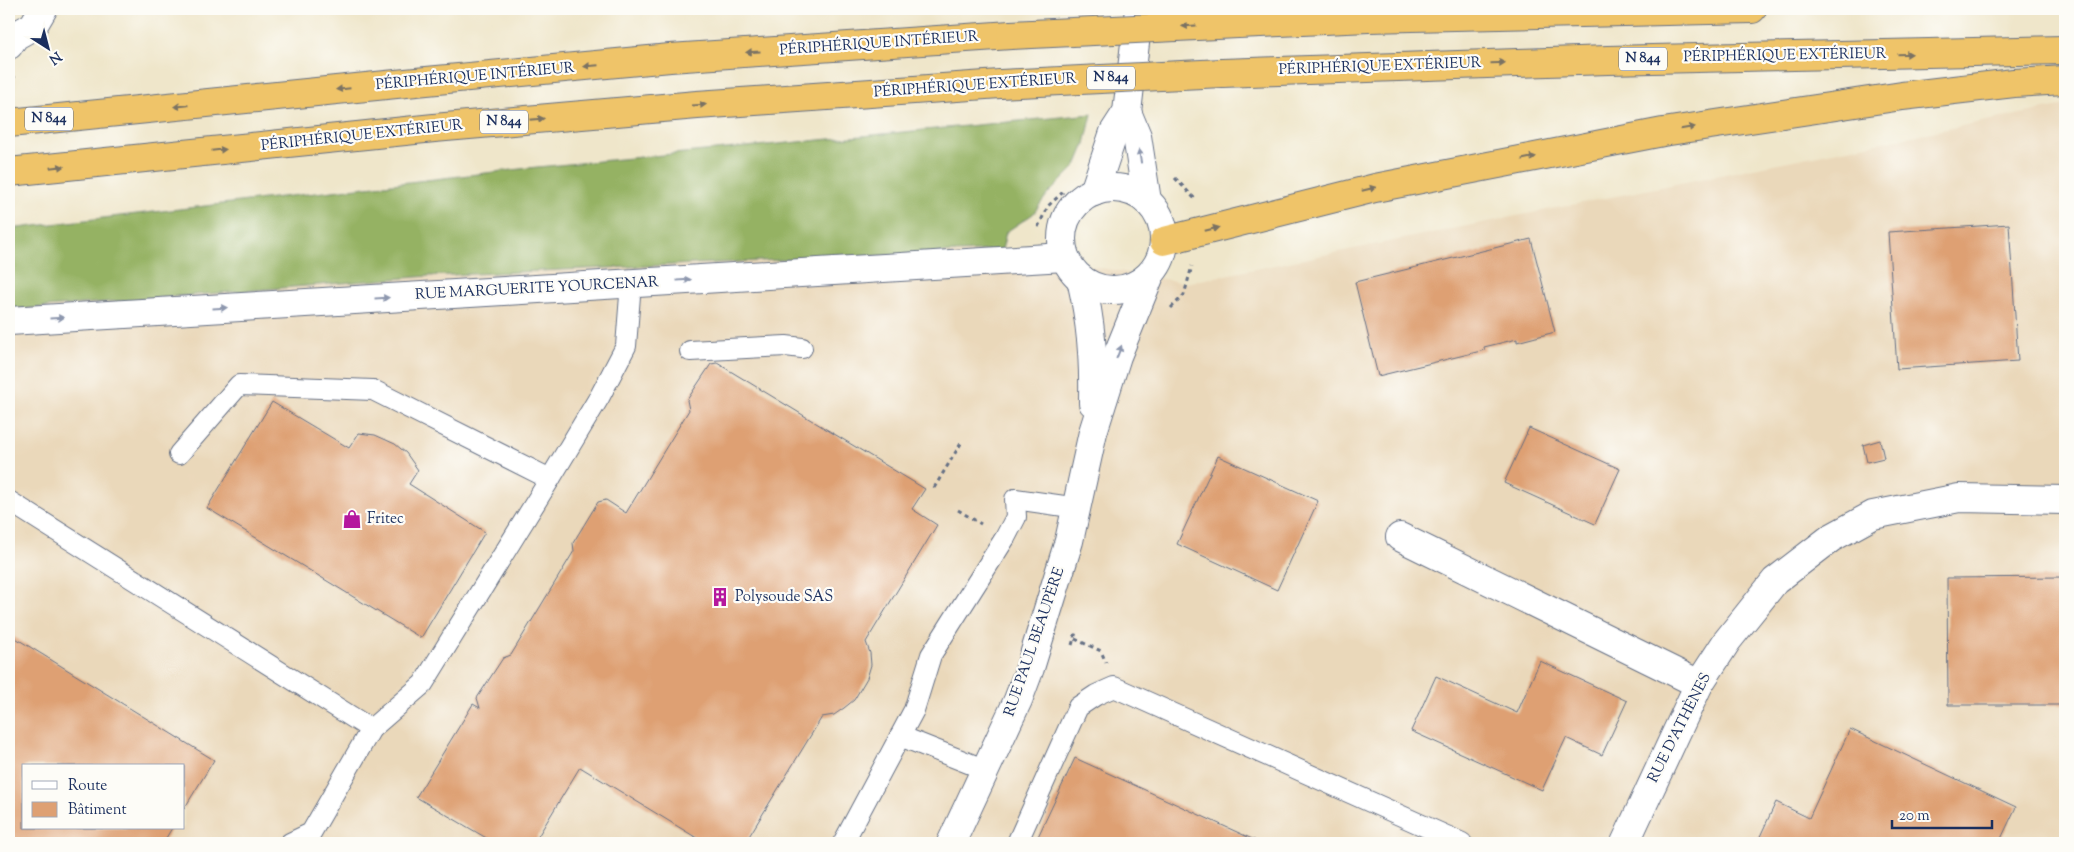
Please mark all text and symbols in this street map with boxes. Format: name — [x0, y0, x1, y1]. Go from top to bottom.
north arrow — [22, 22, 72, 72]
one-way arrow — [1181, 23, 1197, 31]
street label: PÉRIPHÉRIQUE INTÉRIEUR — [779, 26, 980, 61]
street label: PÉRIPHÉRIQUE EXTÉRIEUR — [1683, 43, 1887, 68]
text: N — [44, 46, 65, 68]
road number: N 844 — [1619, 48, 1667, 70]
one-way arrow — [745, 49, 761, 57]
one-way arrow — [1897, 50, 1913, 58]
street label: PÉRIPHÉRIQUE EXTÉRIEUR — [1278, 52, 1482, 81]
street label: PÉRIPHÉRIQUE INTÉRIEUR — [375, 57, 576, 96]
one-way arrow — [1490, 59, 1506, 67]
one-way arrow — [583, 62, 599, 70]
road number: N 844 — [1087, 66, 1135, 90]
street label: PÉRIPHÉRIQUE EXTÉRIEUR — [873, 67, 1077, 104]
one-way arrow — [334, 85, 350, 93]
one-way arrow — [691, 100, 707, 108]
one-way arrow — [173, 102, 189, 110]
road number: N 844 — [25, 108, 73, 130]
road number: N 844 — [480, 110, 528, 134]
street label: PÉRIPHÉRIQUE EXTÉRIEUR — [260, 114, 464, 157]
one-way arrow — [530, 115, 546, 123]
one-way arrow — [1681, 124, 1697, 132]
one-way arrow — [211, 146, 227, 154]
one-way arrow — [1136, 147, 1144, 163]
one-way arrow — [1521, 153, 1537, 161]
one-way arrow — [50, 163, 66, 171]
one-way arrow — [1362, 185, 1377, 193]
one-way arrow — [1204, 225, 1219, 233]
street label: RUE MARGUERITE YOURCENAR — [415, 272, 660, 306]
one-way arrow — [676, 276, 692, 284]
one-way arrow — [374, 294, 390, 302]
one-way arrow — [212, 304, 228, 312]
one-way arrow — [50, 314, 66, 322]
one-way arrow — [1116, 345, 1123, 360]
shop icon: Fritec — [341, 508, 363, 530]
place label: Fritec — [367, 509, 404, 530]
street label: RUE PAUL BEAUPÈRE — [999, 564, 1070, 719]
building icon: Polysoude SAS — [709, 586, 731, 608]
place label: Polysoude SAS — [735, 587, 833, 608]
street label: RUE D'ATHÈNES — [1642, 669, 1717, 787]
legend — [22, 764, 185, 830]
text: Route — [68, 776, 107, 797]
scale bar — [1892, 797, 1992, 829]
text: Bâtiment — [68, 800, 127, 821]
text: 20 m — [1899, 806, 1930, 827]

